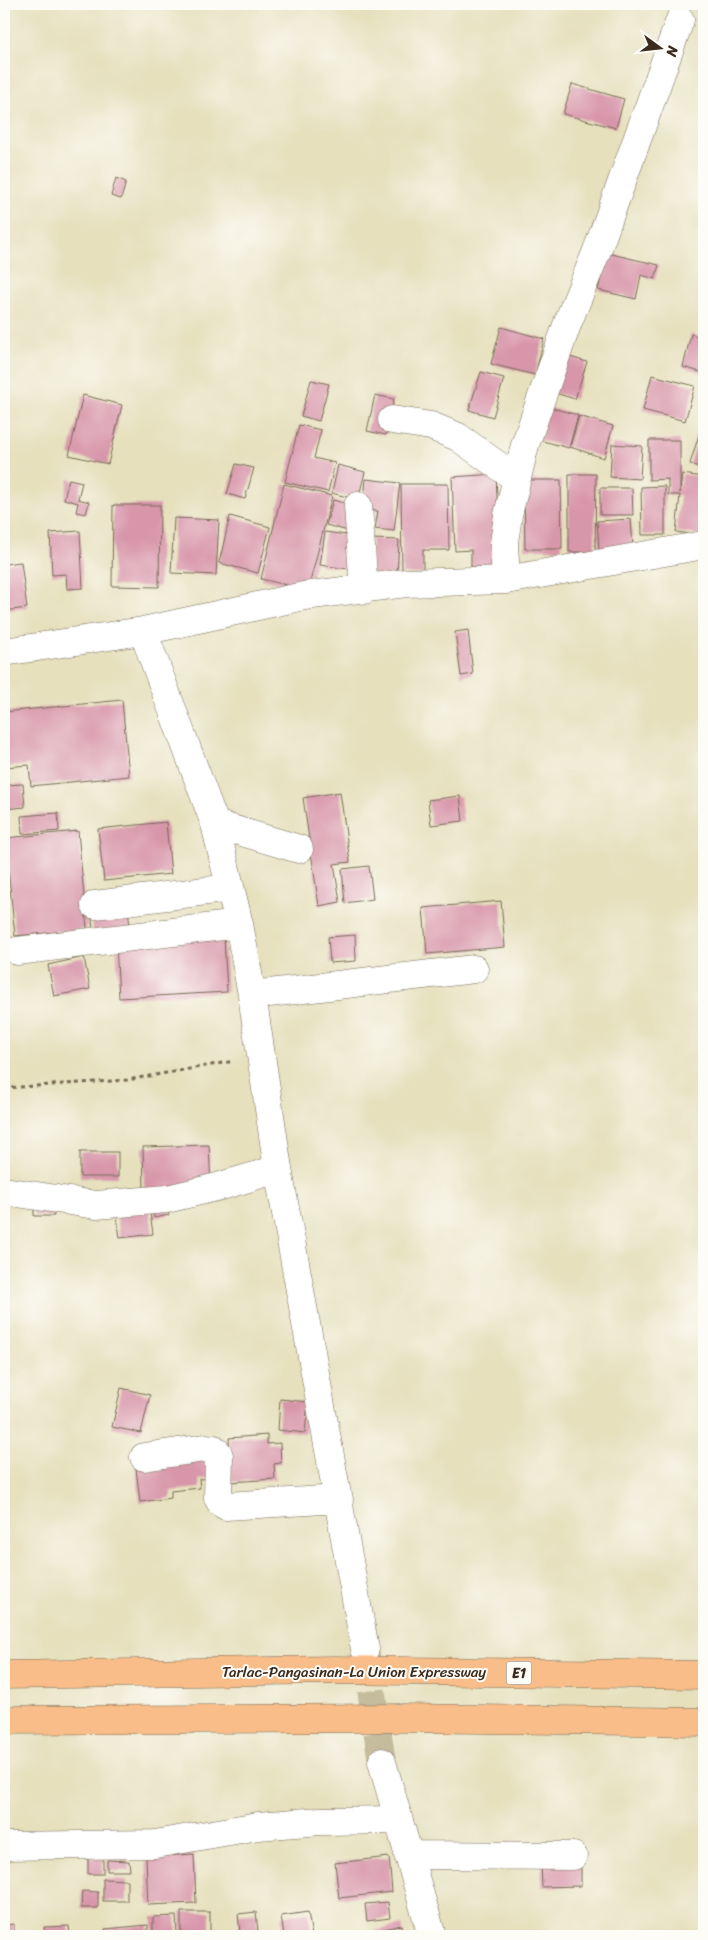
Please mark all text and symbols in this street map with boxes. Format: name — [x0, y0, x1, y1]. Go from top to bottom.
north arrow — [636, 22, 686, 72]
text: N — [659, 42, 686, 59]
street label: Tarlac-Pangasinan-La Union Expressway — [222, 1659, 486, 1685]
road number: E1 — [506, 1662, 532, 1685]

